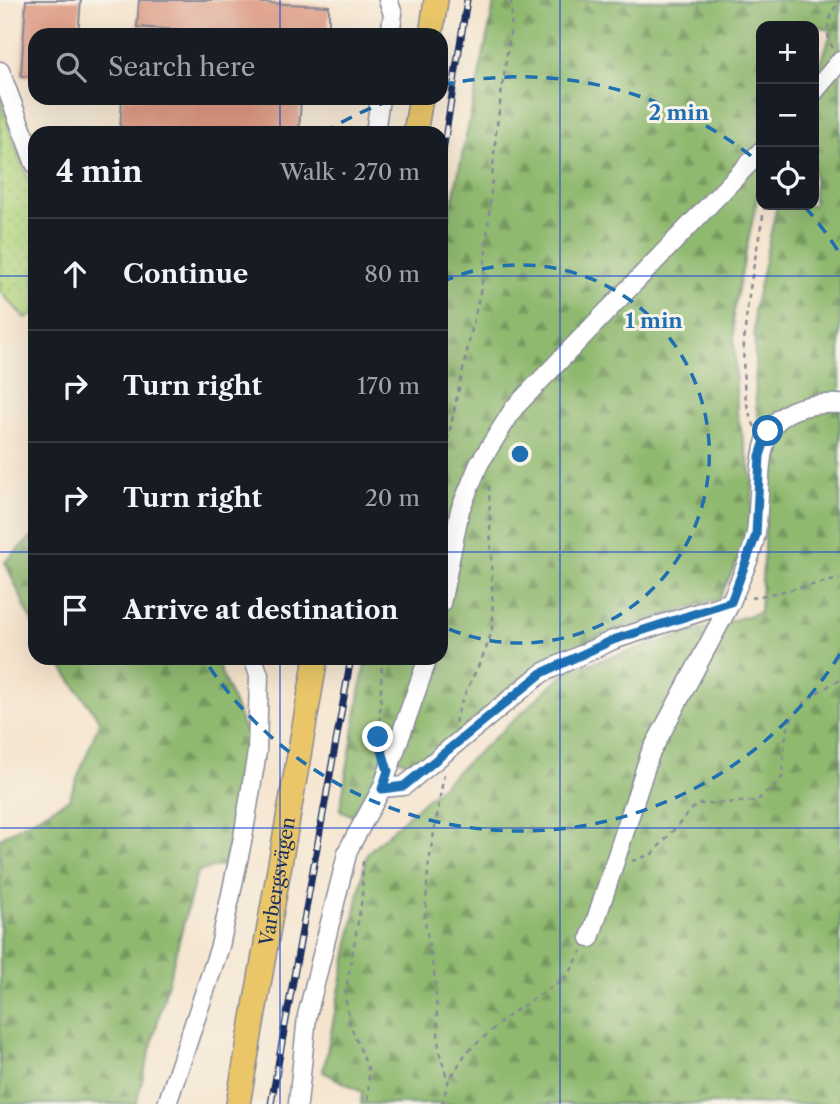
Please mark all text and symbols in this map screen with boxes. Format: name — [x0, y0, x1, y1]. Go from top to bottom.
map controls — [756, 21, 819, 210]
button: + — [756, 21, 819, 84]
search box — [28, 28, 448, 105]
icon: search — [52, 48, 90, 86]
text: Search here — [108, 51, 255, 83]
button: − — [756, 84, 819, 147]
text: 2 min — [649, 100, 710, 125]
button: locate — [756, 147, 819, 210]
text: 4 min — [56, 153, 142, 190]
text: Walk · 270 m — [280, 158, 420, 186]
icon: ahead — [56, 255, 94, 293]
text: Continue — [123, 258, 248, 290]
text: 80 m — [364, 260, 420, 288]
text: 1 min — [625, 308, 683, 333]
icon: right — [56, 367, 94, 405]
text: Turn right — [123, 370, 262, 402]
text: 170 m — [357, 372, 420, 400]
route start — [752, 415, 783, 446]
centre of rings — [508, 442, 532, 466]
icon: right — [56, 479, 94, 517]
text: Turn right — [123, 482, 262, 514]
text: 20 m — [365, 484, 420, 512]
icon: arrive — [56, 591, 94, 629]
text: Arrive at destination — [123, 594, 398, 626]
route end — [362, 721, 393, 752]
street label: Varbergsvägen — [255, 815, 300, 949]

